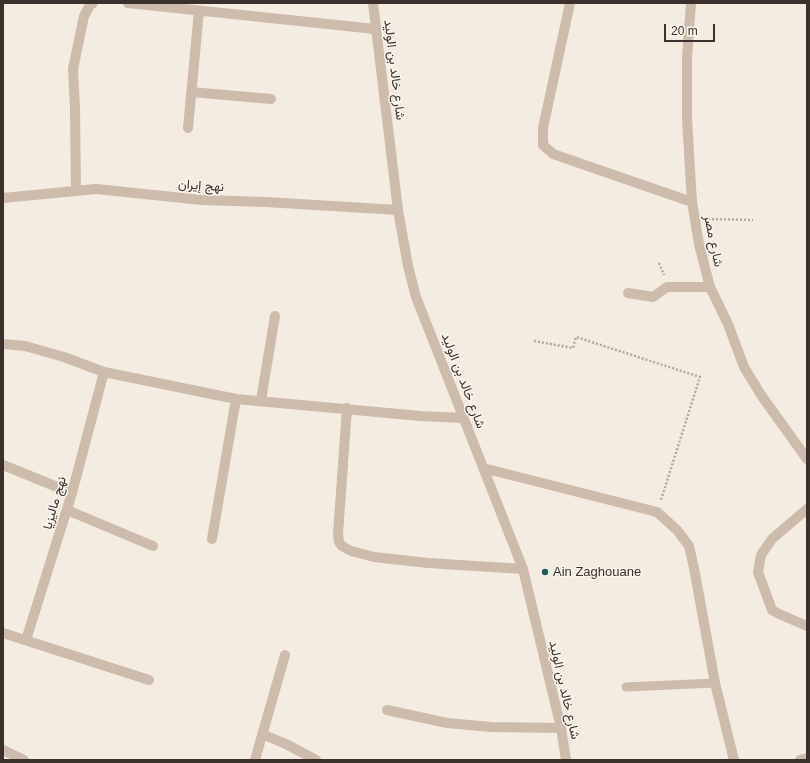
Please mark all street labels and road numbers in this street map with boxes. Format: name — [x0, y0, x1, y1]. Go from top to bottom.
street label: شارع خالد بن الوليد — [380, 19, 408, 121]
street label: نهج إيران — [177, 177, 225, 195]
street label: شارع مصر — [700, 214, 726, 268]
street label: شارع خالد بن الوليد — [438, 331, 488, 431]
street label: نهج ماليزيا — [40, 475, 70, 531]
street label: شارع خالد بن الوليد — [545, 639, 583, 741]

